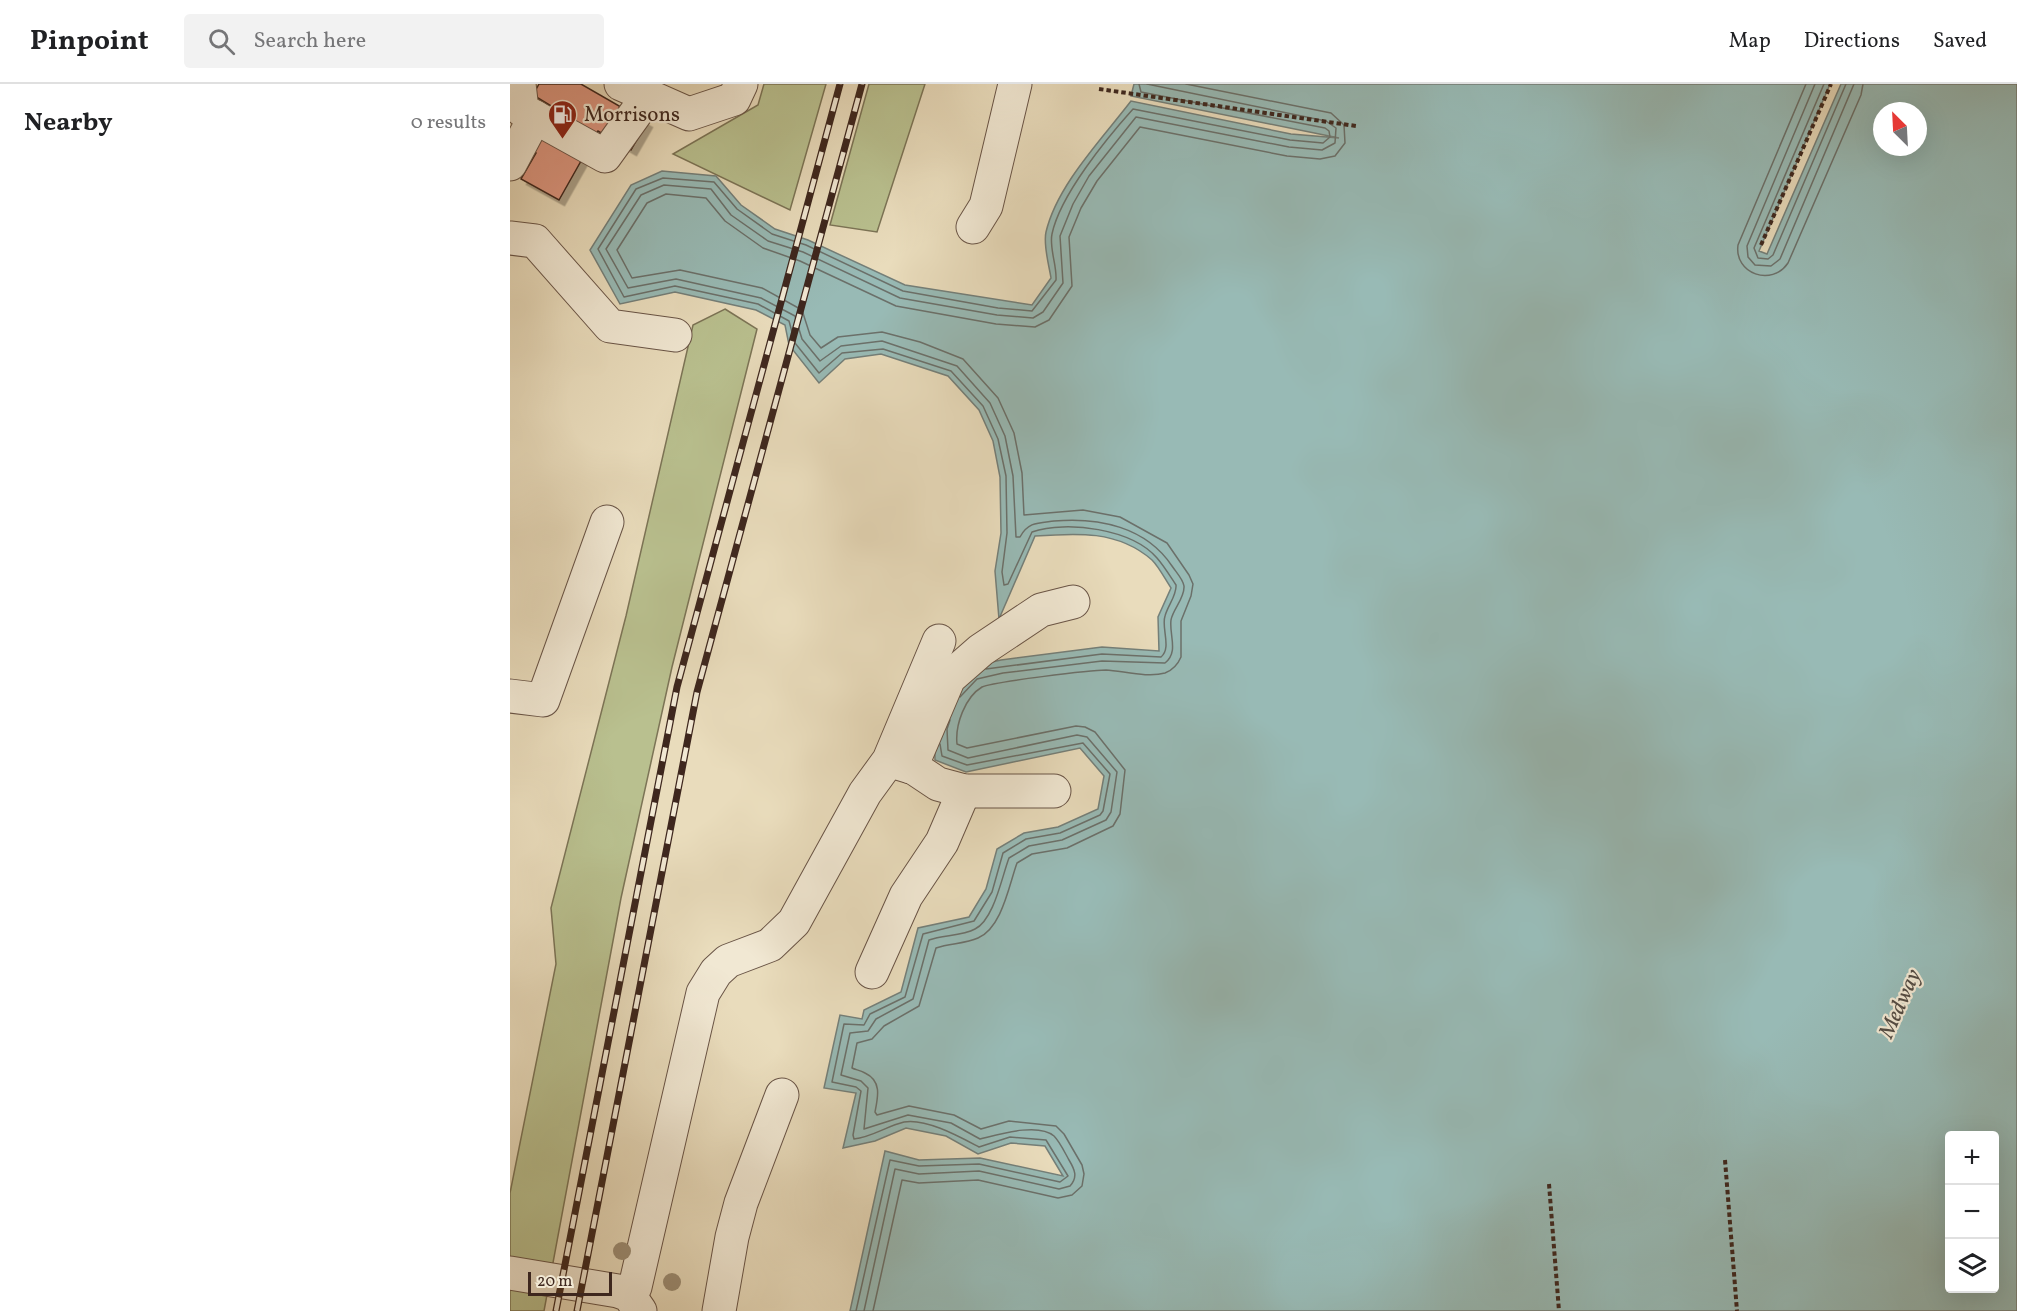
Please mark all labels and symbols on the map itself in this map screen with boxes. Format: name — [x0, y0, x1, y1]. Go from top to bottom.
fuel station icon: Morrisons — [547, 99, 579, 141]
place label: Morrisons — [584, 101, 680, 130]
north arrow — [1873, 102, 1927, 156]
water label: Medway — [1872, 964, 1930, 1045]
scale bar — [528, 1269, 612, 1296]

